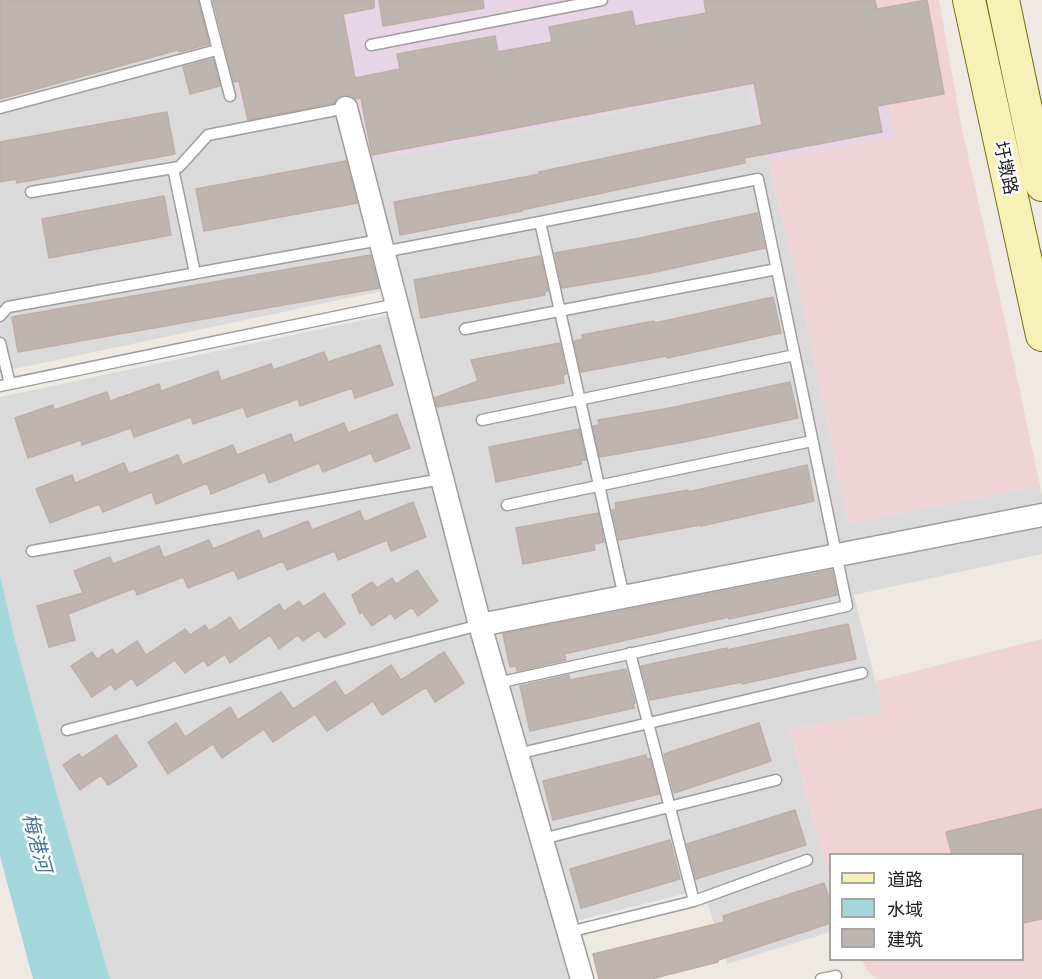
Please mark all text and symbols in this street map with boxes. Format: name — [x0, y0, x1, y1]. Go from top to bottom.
street label: 圩墩路 — [989, 139, 1021, 197]
water label: 梅港河 — [17, 811, 55, 875]
legend — [829, 853, 1024, 961]
text: 道路 — [887, 868, 923, 891]
text: 水域 — [887, 898, 923, 921]
text: 建筑 — [887, 928, 923, 951]

